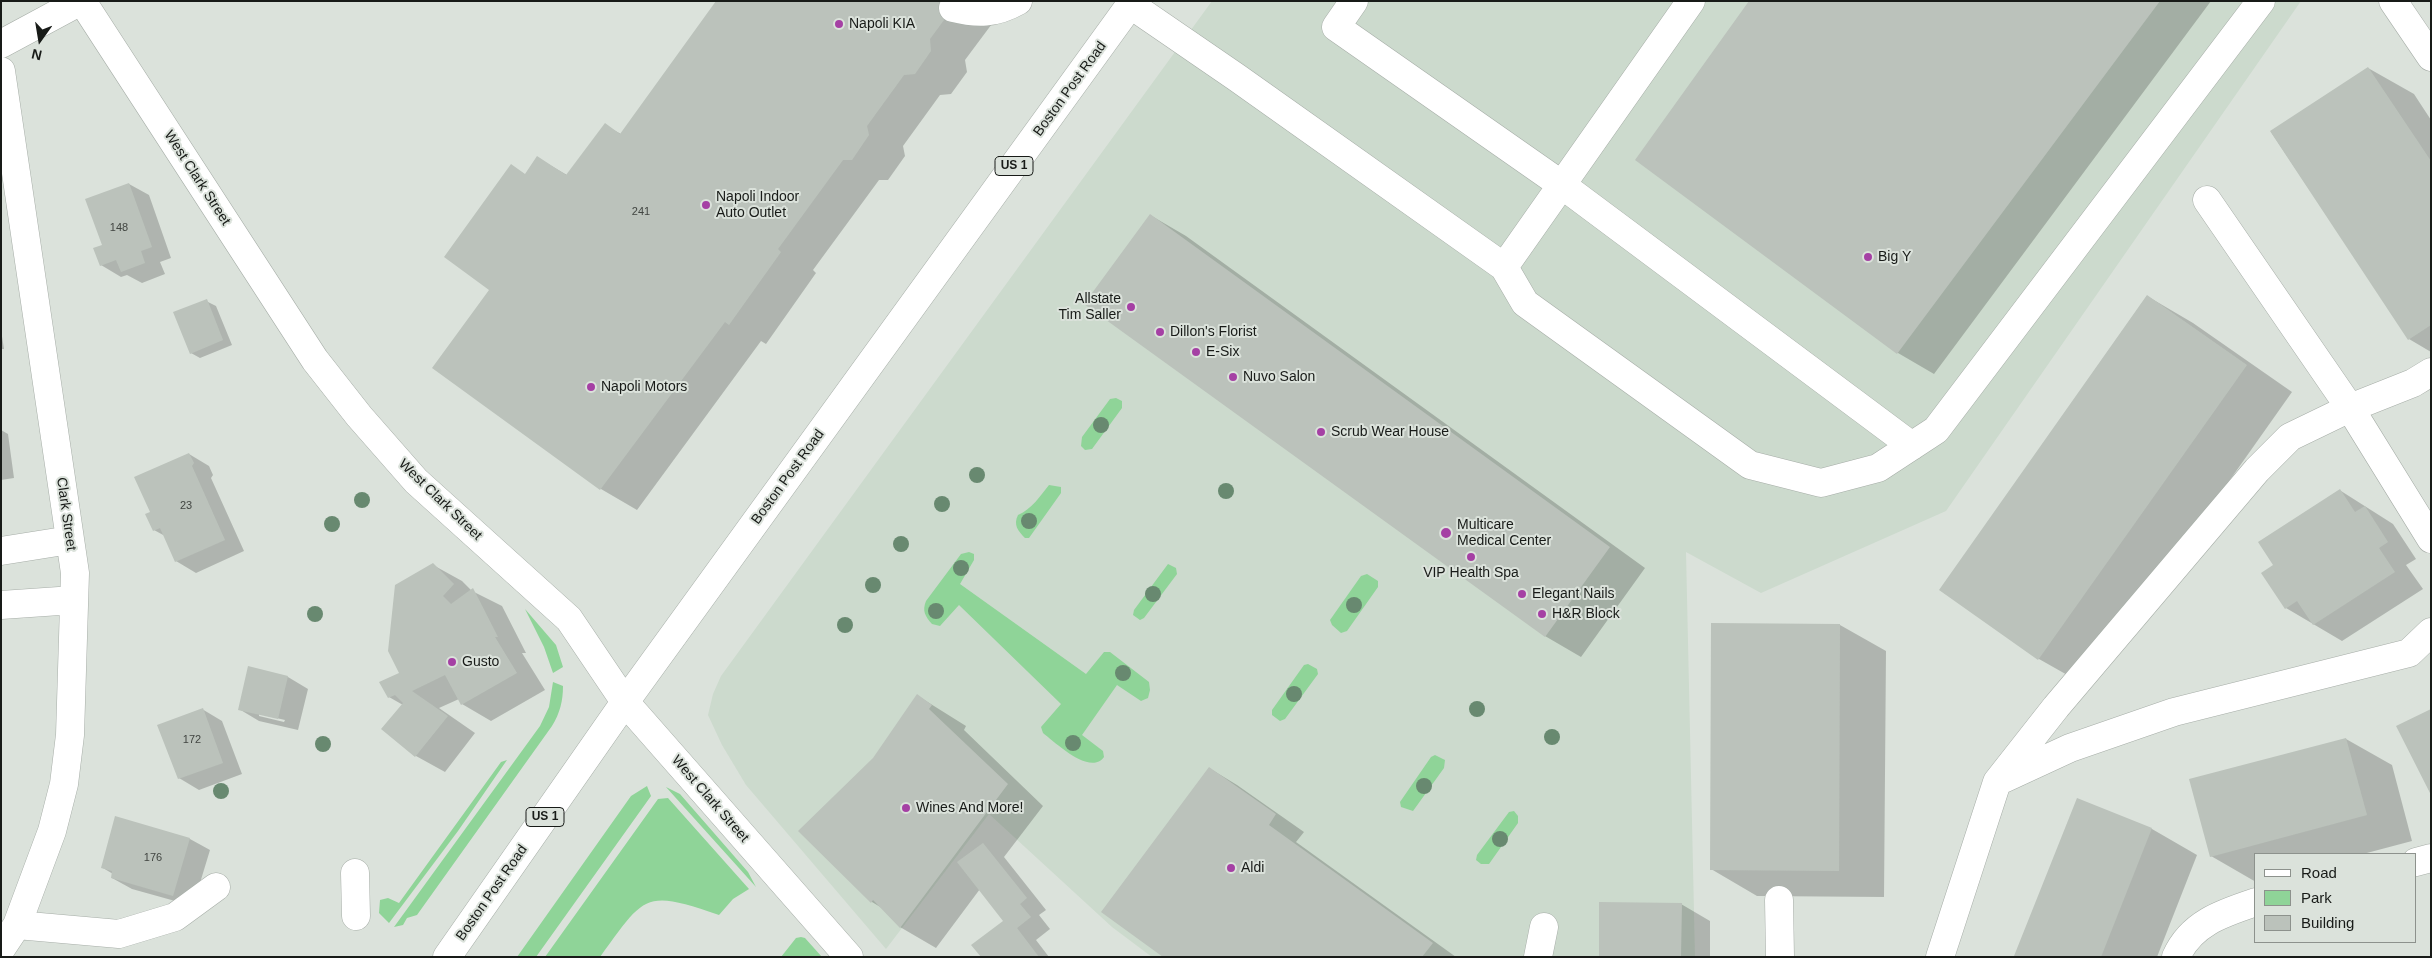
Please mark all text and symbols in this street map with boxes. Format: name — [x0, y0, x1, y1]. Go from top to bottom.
north arrow — [15, 15, 65, 65]
place label: Napoli KIA — [849, 16, 915, 32]
marker: Napoli KIA — [833, 18, 845, 30]
street label: Boston Post Road — [1030, 38, 1110, 140]
text: N — [30, 46, 43, 64]
street label: West Clark Street — [160, 128, 234, 228]
road number: US 1 — [995, 157, 1033, 176]
place label: Napoli Indoor Auto Outlet — [716, 189, 799, 222]
marker: Napoli Indoor Auto Outlet — [700, 199, 712, 211]
house number: 241 — [632, 205, 650, 219]
house number: 148 — [110, 221, 128, 235]
place label: Big Y — [1878, 249, 1911, 265]
marker: Big Y — [1862, 251, 1874, 263]
place label: Allstate Tim Saller — [1059, 291, 1121, 324]
marker: Allstate Tim Saller — [1125, 301, 1137, 313]
place label: Dillon's Florist — [1170, 324, 1257, 340]
marker: Dillon's Florist — [1154, 326, 1166, 338]
place label: E-Six — [1206, 344, 1239, 360]
marker: E-Six — [1190, 346, 1202, 358]
place label: Nuvo Salon — [1243, 369, 1315, 385]
marker: Nuvo Salon — [1227, 371, 1239, 383]
place label: Napoli Motors — [601, 379, 687, 395]
marker: Napoli Motors — [585, 381, 597, 393]
place label: Scrub Wear House — [1331, 424, 1449, 440]
street label: Boston Post Road — [748, 426, 828, 528]
marker: Scrub Wear House — [1315, 426, 1327, 438]
street label: West Clark Street — [395, 456, 485, 544]
street label: Clark Street — [53, 476, 79, 552]
house number: 23 — [180, 499, 192, 513]
place label: Multicare Medical Center — [1457, 517, 1551, 550]
marker: Multicare Medical Center — [1439, 526, 1453, 540]
marker: VIP Health Spa — [1465, 551, 1477, 563]
place label: VIP Health Spa — [1423, 565, 1519, 581]
place label: Elegant Nails — [1532, 586, 1614, 602]
marker: Elegant Nails — [1516, 588, 1528, 600]
place label: H&R Block — [1552, 606, 1620, 622]
marker: H&R Block — [1536, 608, 1548, 620]
place label: Gusto — [462, 654, 499, 670]
marker: Gusto — [446, 656, 458, 668]
house number: 172 — [183, 733, 201, 747]
street label: West Clark Street — [668, 752, 752, 846]
place label: Wines And More! — [916, 800, 1023, 816]
marker: Wines And More! — [900, 802, 912, 814]
road number: US 1 — [526, 808, 564, 826]
street label: Boston Post Road — [453, 842, 531, 944]
house number: 176 — [144, 851, 162, 865]
legend — [2254, 853, 2417, 943]
place label: Aldi — [1241, 860, 1264, 876]
marker: Aldi — [1225, 862, 1237, 874]
text: Road — [2301, 864, 2337, 881]
text: Park — [2301, 889, 2332, 906]
text: Building — [2301, 914, 2354, 931]

